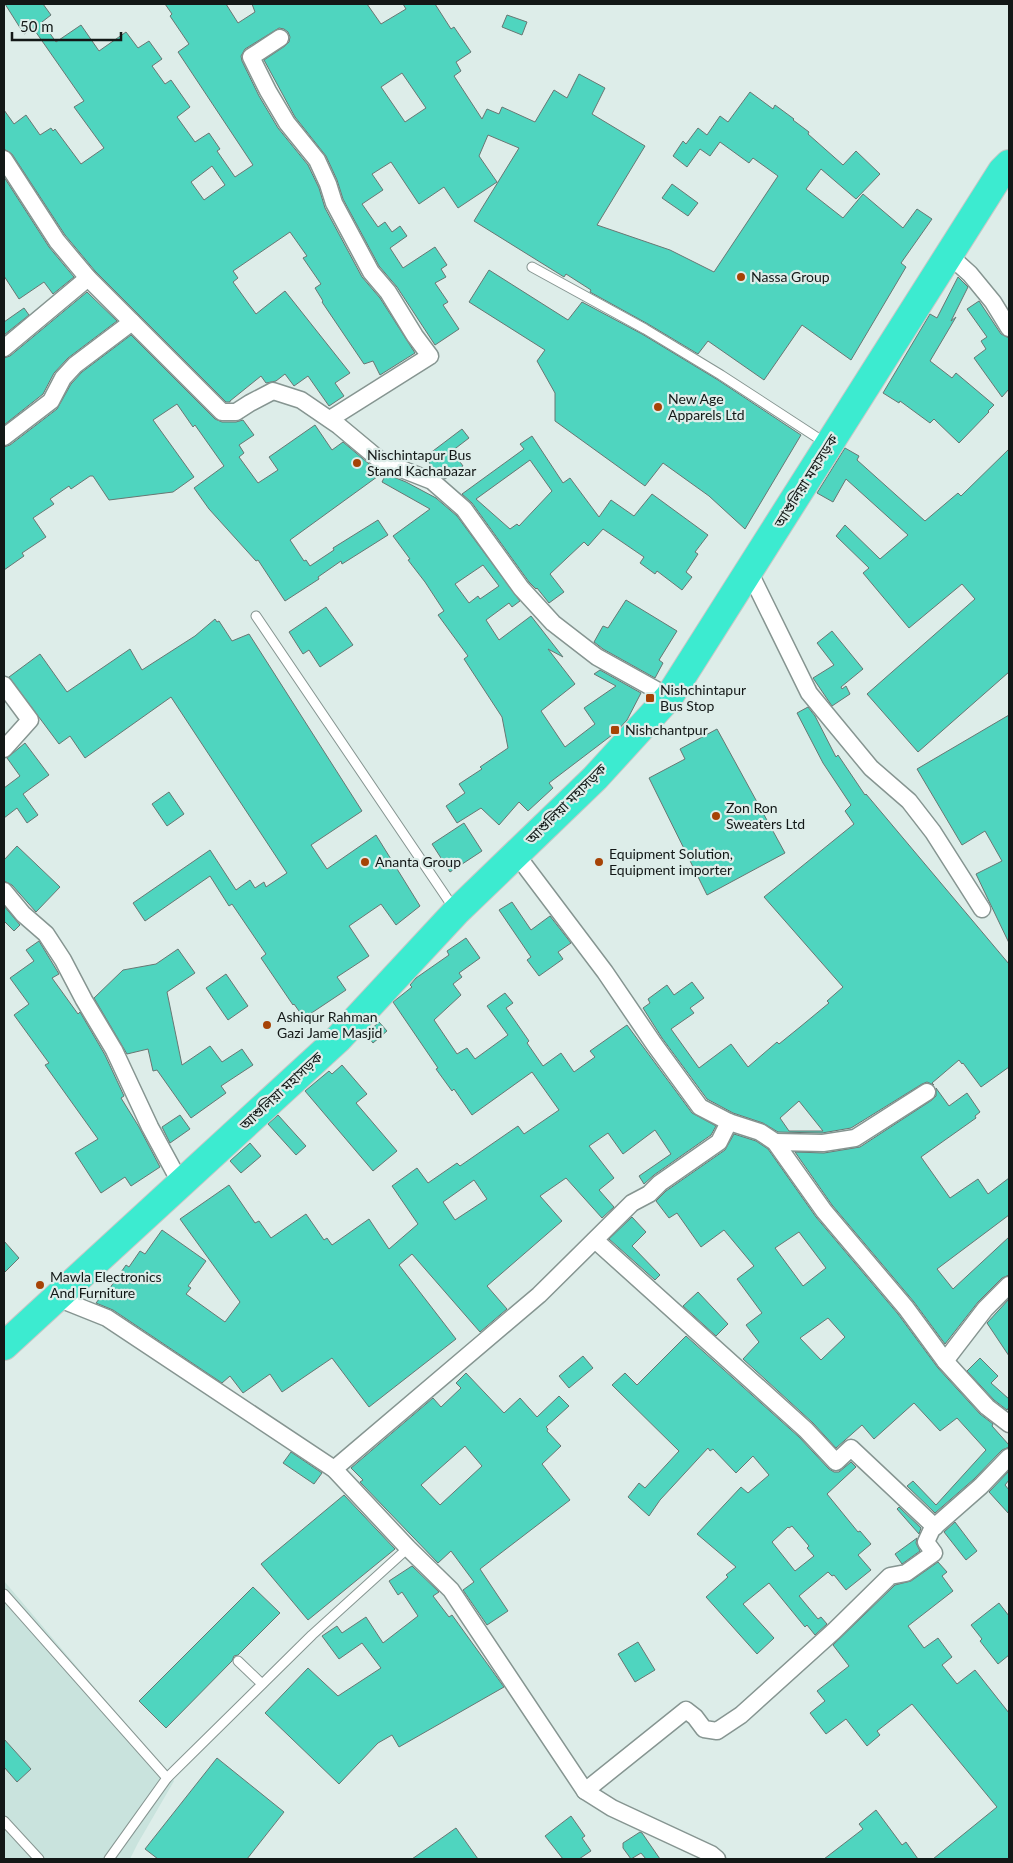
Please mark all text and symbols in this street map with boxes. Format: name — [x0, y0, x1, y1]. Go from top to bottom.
scale bar — [12, 10, 121, 42]
text: 50 m — [20, 17, 54, 35]
place label: Nassa Group — [751, 268, 830, 285]
marker: Nassa Group — [735, 271, 747, 283]
place label: New Age Apparels Ltd — [668, 390, 745, 423]
marker: New Age Apparels Ltd — [652, 401, 664, 413]
street label: আশুলিয়া মহাসড়ক — [770, 430, 841, 531]
place label: Nischintapur Bus Stand Kachabazar — [367, 446, 476, 479]
marker: Nischintapur Bus Stand Kachabazar — [351, 457, 363, 469]
place label: Nishchintapur Bus Stop — [660, 681, 746, 714]
marker: Nishchintapur Bus Stop — [644, 692, 656, 704]
place label: Nishchantpur — [625, 721, 708, 738]
marker: Nishchantpur — [609, 724, 621, 736]
street label: আশুলিয়া মহাসড়ক — [521, 759, 610, 848]
place label: Zon Ron Sweaters Ltd — [726, 799, 805, 832]
marker: Zon Ron Sweaters Ltd — [710, 810, 722, 822]
place label: Equipment Solution, Equipment importer — [609, 845, 733, 878]
place label: Ananta Group — [375, 853, 461, 870]
marker: Ananta Group — [359, 856, 371, 868]
marker: Equipment Solution, Equipment importer — [593, 856, 605, 868]
place label: Ashiqur Rahman Gazi Jame Masjid — [277, 1008, 382, 1041]
marker: Ashiqur Rahman Gazi Jame Masjid — [261, 1019, 273, 1031]
street label: আশুলিয়া মহাসড়ক — [235, 1048, 326, 1134]
place label: Mawla Electronics And Furniture — [50, 1268, 162, 1301]
marker: Mawla Electronics And Furniture — [34, 1279, 46, 1291]

